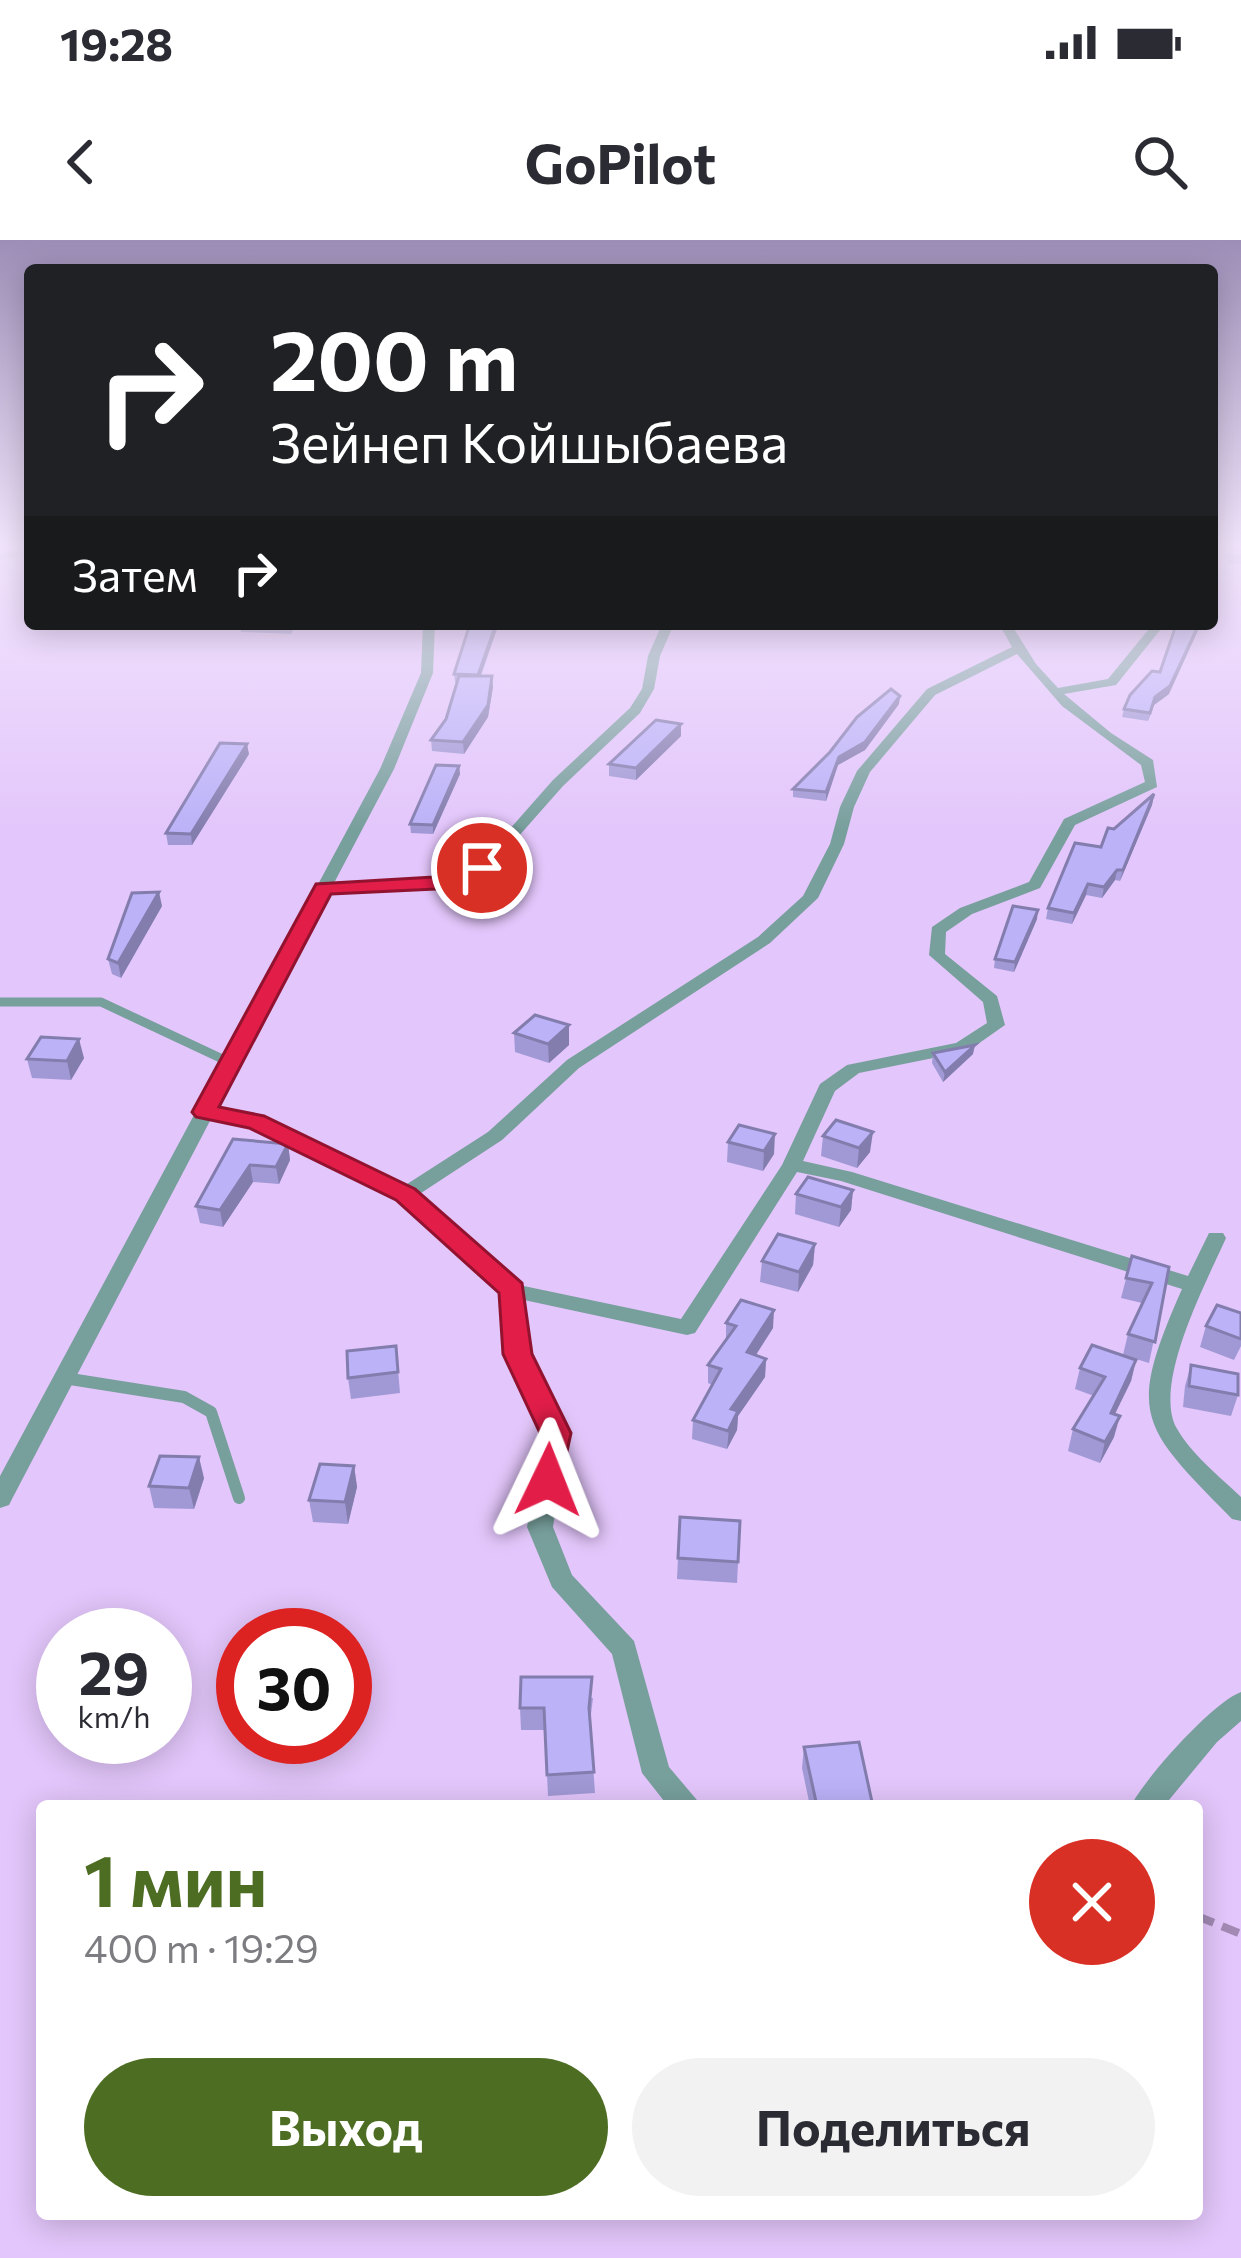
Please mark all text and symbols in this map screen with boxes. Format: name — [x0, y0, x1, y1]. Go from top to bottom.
text: 19:28 — [60, 15, 173, 70]
icon: back — [48, 129, 114, 195]
text: GoPilot — [525, 129, 716, 195]
icon: search — [1127, 129, 1193, 195]
text: 200 m — [270, 306, 518, 408]
icon: right — [72, 312, 228, 468]
text: Зейнеп Койшыбаева — [270, 408, 788, 474]
icon: right — [222, 540, 288, 606]
text: Затем — [72, 546, 198, 601]
pin — [431, 817, 533, 919]
icon: arrive — [449, 835, 515, 901]
position arrow — [485, 1417, 611, 1543]
speed limit sign: 30 — [216, 1608, 372, 1764]
text: 29 — [79, 1634, 149, 1707]
text: km/h — [78, 1697, 150, 1734]
text: 1 мин — [84, 1834, 267, 1922]
button: close — [1029, 1839, 1155, 1965]
text: 400 m · 19:29 — [84, 1923, 319, 1971]
button: Выход — [84, 2058, 608, 2196]
button: Поделиться — [632, 2058, 1155, 2196]

